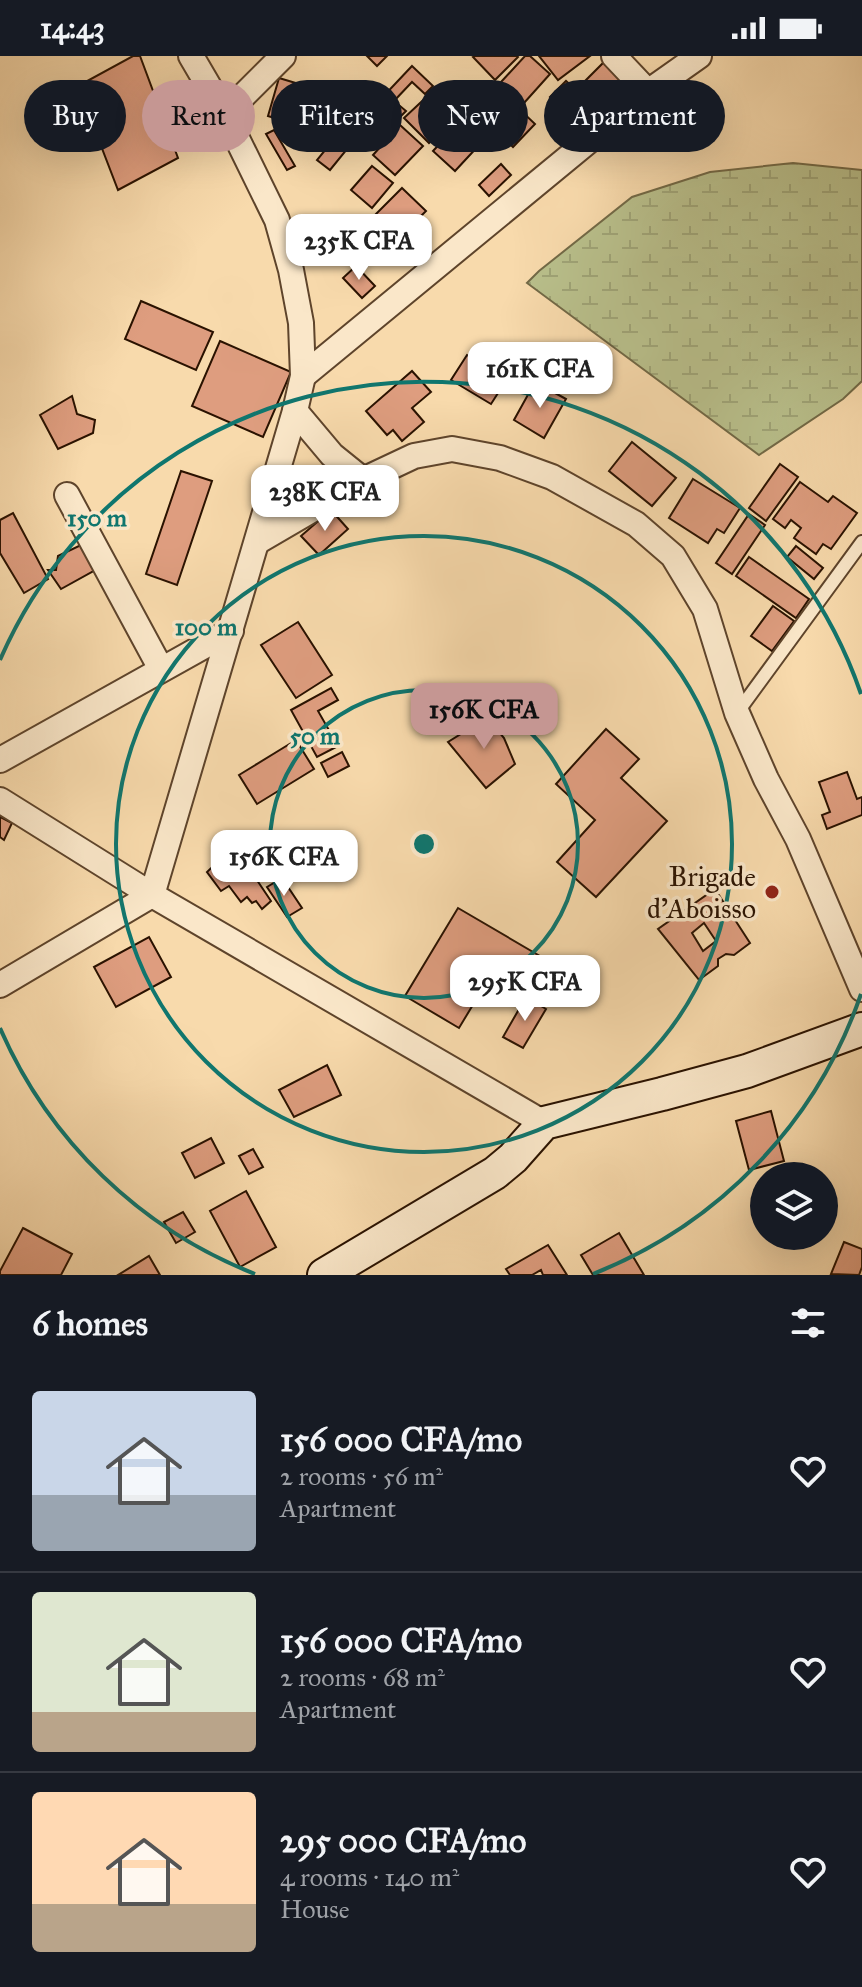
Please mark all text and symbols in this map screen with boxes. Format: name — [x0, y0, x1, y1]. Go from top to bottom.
text: 14:43 — [40, 10, 105, 46]
chip: Buy — [24, 80, 126, 152]
chip: Rent — [142, 80, 255, 152]
chip: Filters — [271, 80, 402, 152]
chip: New — [418, 80, 528, 152]
chip: Apartment — [544, 80, 725, 152]
pin: 235K CFA — [276, 214, 442, 282]
text: 235K CFA — [304, 224, 414, 256]
pin: 161K CFA — [457, 342, 623, 410]
text: 161K CFA — [486, 352, 594, 384]
pin: 238K CFA — [242, 465, 408, 533]
text: 238K CFA — [269, 475, 381, 507]
text: 150 m — [67, 503, 128, 533]
text: 100 m — [175, 612, 238, 642]
pin: 156K CFA — [401, 683, 567, 751]
text: 156K CFA — [429, 693, 539, 725]
text: 50 m — [290, 721, 341, 751]
pin: 156K CFA — [201, 830, 367, 898]
centre of rings — [410, 830, 438, 858]
text: 156K CFA — [229, 840, 339, 872]
place label: Brigade d'Aboisso — [647, 859, 756, 926]
marker: Brigade d'Aboisso — [763, 883, 781, 901]
pin: 295K CFA — [442, 955, 608, 1023]
text: 295K CFA — [468, 965, 582, 997]
map controls — [750, 1162, 838, 1250]
button: layers — [750, 1162, 838, 1250]
icon: filters — [786, 1301, 830, 1345]
text: 6 homes — [32, 1303, 148, 1344]
text: 156 000 CFA/mo — [280, 1419, 522, 1460]
icon: home — [96, 1423, 192, 1519]
icon: heart — [786, 1449, 830, 1493]
text: 2 rooms · 56 m² — [280, 1460, 443, 1492]
text: Apartment — [280, 1492, 396, 1524]
text: 156 000 CFA/mo — [280, 1620, 522, 1661]
icon: home — [96, 1624, 192, 1720]
icon: heart — [786, 1650, 830, 1694]
text: 2 rooms · 68 m² — [280, 1661, 445, 1693]
text: Apartment — [280, 1693, 396, 1725]
text: 295 000 CFA/mo — [280, 1820, 526, 1861]
icon: home — [96, 1824, 192, 1920]
icon: heart — [786, 1850, 830, 1894]
text: 4 rooms · 140 m² — [280, 1861, 459, 1893]
text: House — [280, 1893, 350, 1925]

